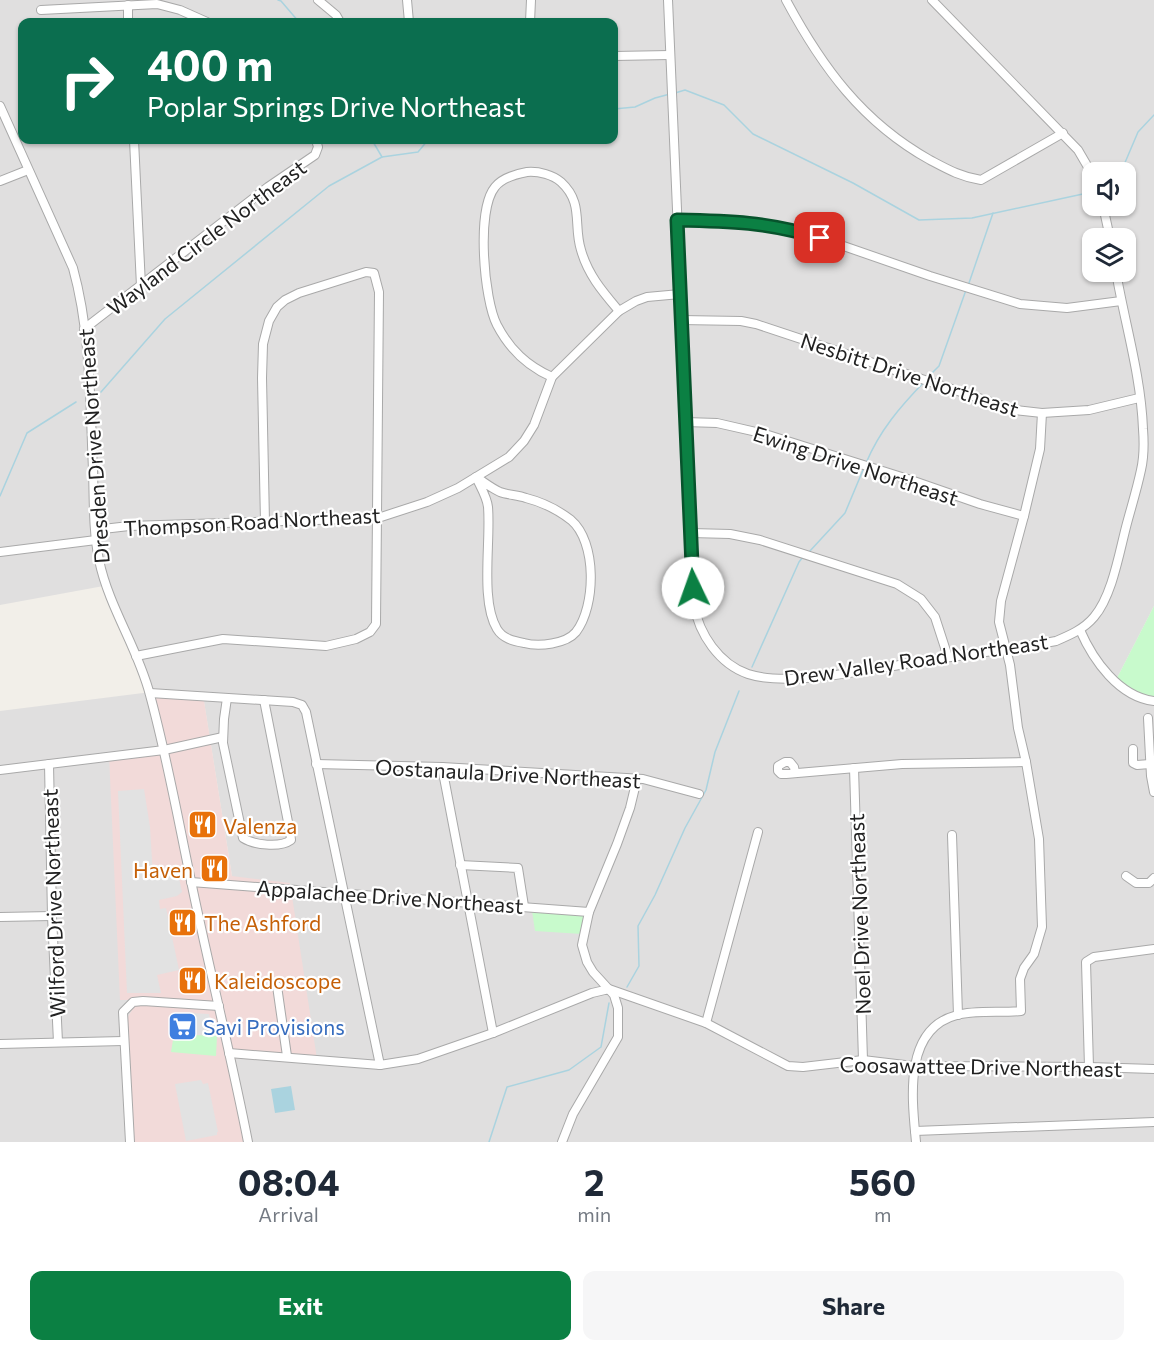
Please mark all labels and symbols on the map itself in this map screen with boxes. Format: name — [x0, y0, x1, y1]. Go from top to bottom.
street label: Wayland Circle Northeast — [102, 154, 310, 320]
pin — [794, 212, 845, 263]
street label: Nesbitt Drive Northeast — [798, 327, 1022, 421]
street label: Dresden Drive Northeast — [72, 328, 114, 564]
street label: Ewing Drive Northeast — [750, 420, 962, 510]
street label: Thompson Road Northeast — [123, 502, 381, 540]
position arrow — [661, 556, 725, 620]
street label: Drew Valley Road Northeast — [782, 628, 1050, 690]
street label: Oostanaula Drive Northeast — [375, 754, 641, 792]
street label: Wilford Drive Northeast — [37, 788, 69, 1018]
restaurant icon: Valenza — [186, 809, 218, 841]
place label: Valenza — [223, 813, 297, 838]
street label: Noel Drive Northeast — [843, 813, 875, 1015]
restaurant icon: Haven — [198, 853, 230, 885]
place label: Haven — [133, 857, 193, 882]
street label: Appalachee Drive Northeast — [256, 874, 524, 918]
restaurant icon: The Ashford — [167, 906, 199, 938]
place label: The Ashford — [204, 910, 321, 935]
restaurant icon: Kaleidoscope — [177, 964, 209, 996]
place label: Kaleidoscope — [214, 968, 341, 993]
supermarket icon: Savi Provisions — [166, 1010, 198, 1042]
place label: Savi Provisions — [203, 1014, 345, 1039]
street label: Coosawattee Drive Northeast — [839, 1051, 1123, 1081]

